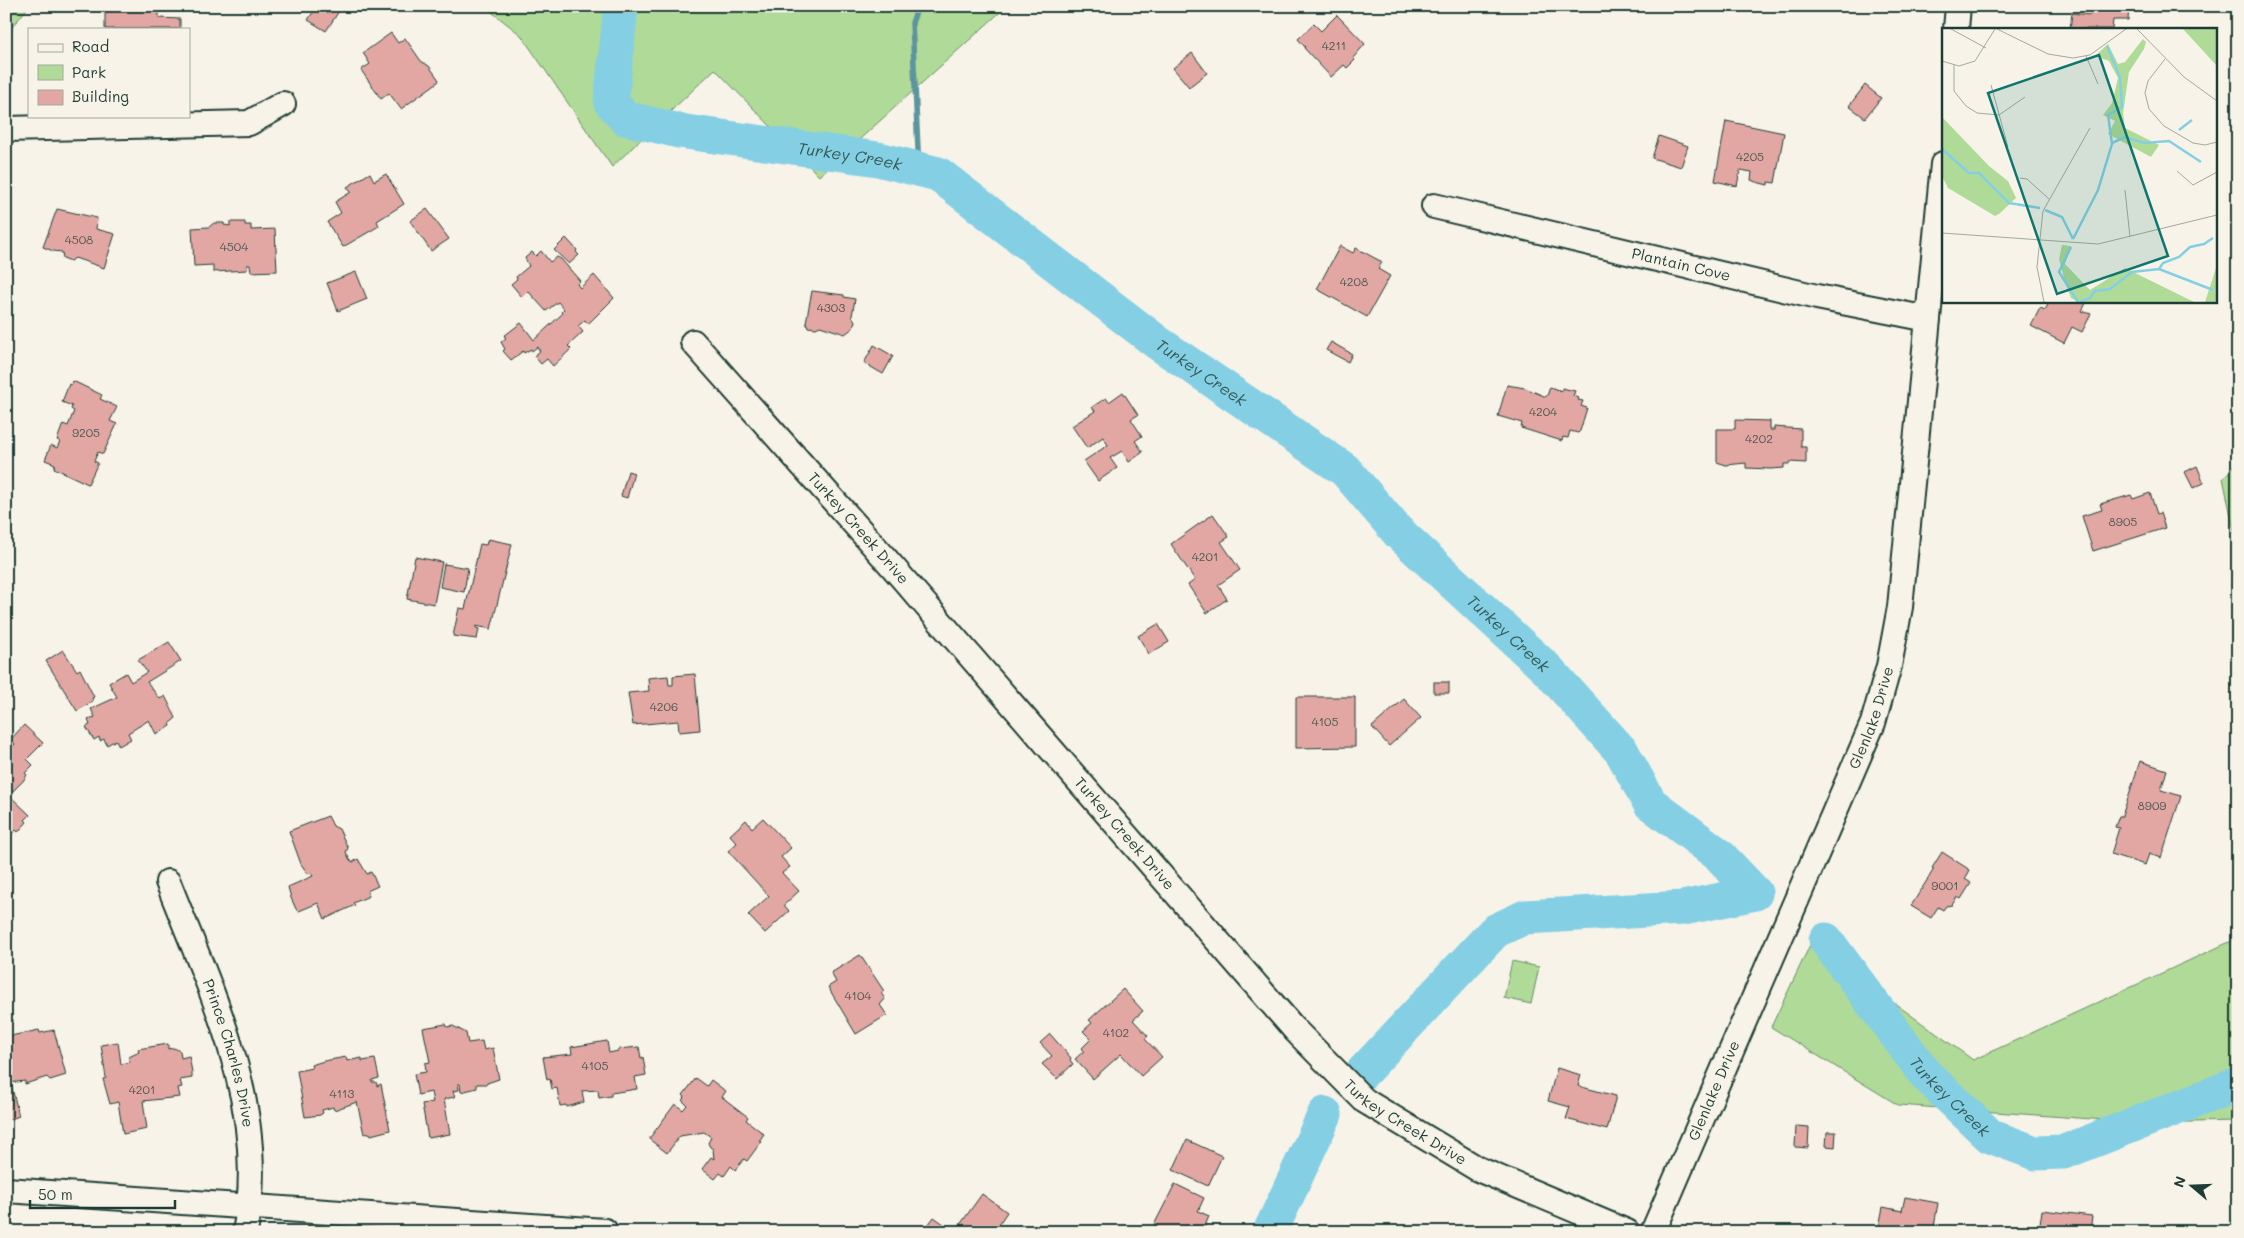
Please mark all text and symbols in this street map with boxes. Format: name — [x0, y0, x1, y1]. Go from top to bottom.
legend — [28, 28, 190, 118]
inset map — [1942, 28, 2216, 302]
text: Road — [72, 36, 109, 56]
house number: 4211 — [1322, 37, 1346, 53]
text: Park — [72, 62, 106, 82]
text: Building — [72, 86, 129, 106]
water label: Turkey Creek — [796, 137, 905, 175]
house number: 4205 — [1736, 148, 1764, 164]
house number: 4508 — [65, 231, 93, 247]
house number: 4504 — [220, 238, 248, 254]
street label: Plantain Cove — [1630, 242, 1733, 285]
house number: 4208 — [1340, 273, 1368, 289]
house number: 4303 — [817, 299, 845, 315]
water label: Turkey Creek — [1152, 334, 1252, 411]
house number: 4204 — [1529, 403, 1557, 419]
house number: 9205 — [72, 424, 100, 440]
house number: 4202 — [1745, 430, 1773, 446]
street label: Turkey Creek Drive — [804, 467, 914, 588]
house number: 8905 — [2109, 513, 2137, 529]
house number: 4201 — [1192, 548, 1218, 564]
water label: Turkey Creek — [1463, 590, 1555, 677]
street label: Glenlake Drive — [1843, 664, 1897, 772]
house number: 4206 — [650, 698, 678, 714]
house number: 4105 — [1312, 713, 1338, 729]
street label: Turkey Creek Drive — [1071, 772, 1180, 894]
house number: 8909 — [2138, 797, 2166, 813]
house number: 9001 — [1931, 877, 1959, 893]
street label: Prince Charles Drive — [199, 976, 259, 1129]
house number: 4104 — [845, 987, 871, 1003]
house number: 4102 — [1103, 1024, 1129, 1040]
street label: Glenlake Drive — [1683, 1037, 1744, 1143]
water label: Turkey Creek — [1906, 1052, 1995, 1141]
house number: 4105 — [582, 1057, 608, 1073]
street label: Turkey Creek Drive — [1340, 1074, 1471, 1169]
house number: 4201 — [129, 1081, 155, 1097]
house number: 4113 — [330, 1085, 354, 1101]
north arrow — [2166, 1160, 2216, 1210]
text: N — [2169, 1173, 2190, 1190]
scale bar — [30, 1178, 175, 1210]
text: 50 m — [38, 1184, 73, 1204]

